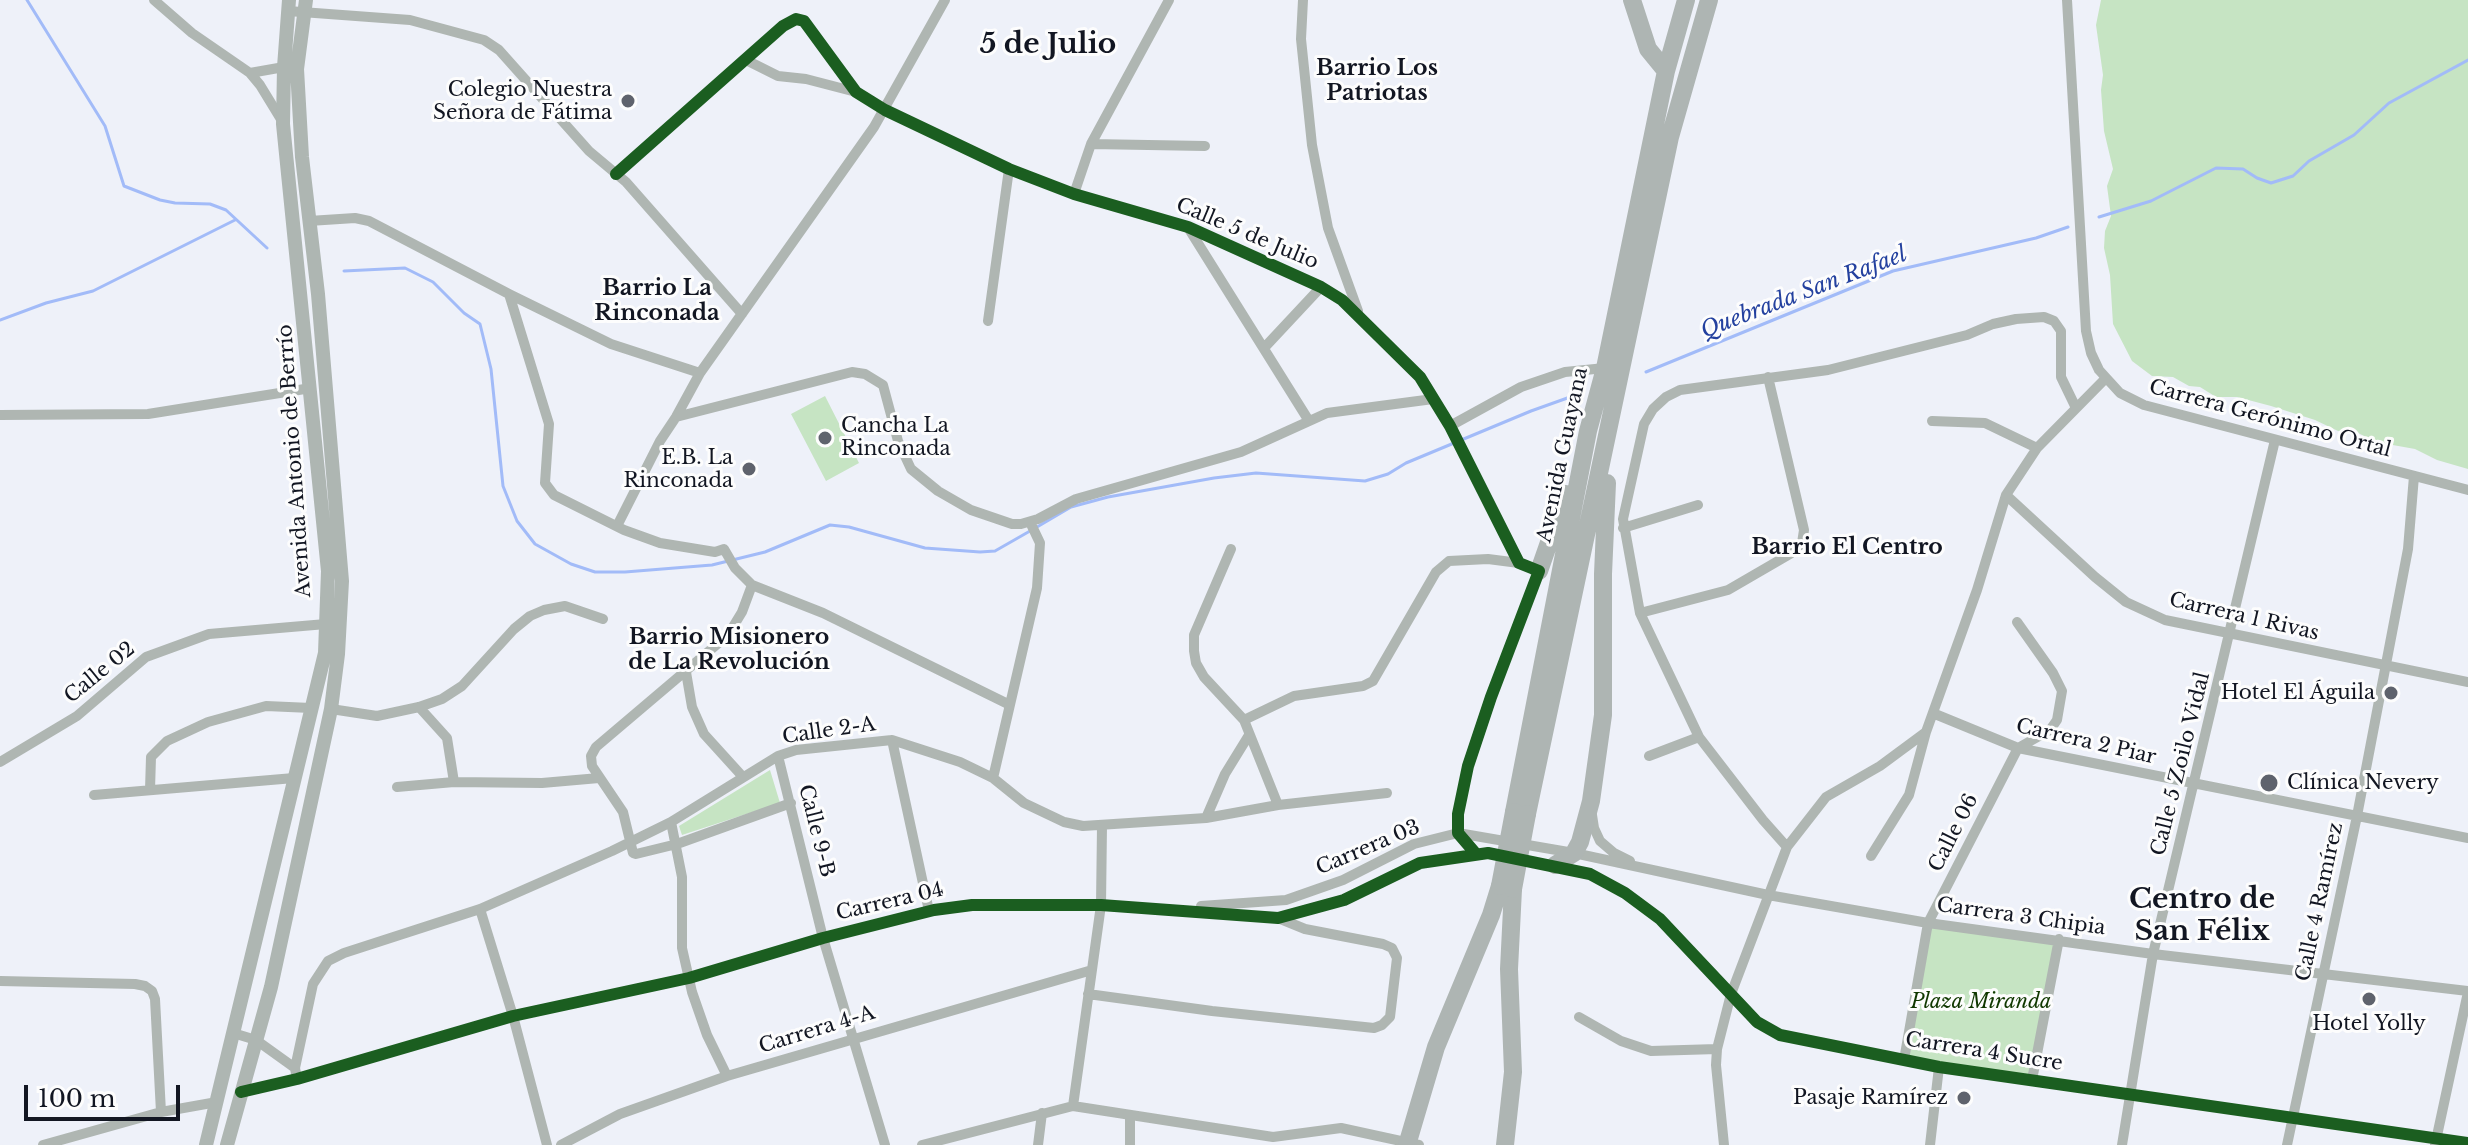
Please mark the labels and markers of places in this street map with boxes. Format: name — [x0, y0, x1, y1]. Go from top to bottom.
place label: Colegio Nuestra Señora de Fátima — [433, 78, 612, 125]
marker: Colegio Nuestra Señora de Fátima — [619, 92, 637, 110]
place label: Cancha La Rinconada — [841, 414, 951, 461]
marker: Cancha La Rinconada — [816, 429, 834, 447]
place label: E.B. La Rinconada — [623, 446, 733, 493]
marker: E.B. La Rinconada — [740, 460, 758, 478]
place label: Hotel El Águila — [2221, 681, 2375, 705]
marker: Hotel El Águila — [2382, 684, 2400, 702]
place label: Clínica Nevery — [2287, 771, 2439, 795]
marker: Clínica Nevery — [2258, 772, 2280, 794]
marker: Hotel Yolly — [2360, 990, 2378, 1008]
place label: Hotel Yolly — [2312, 1012, 2426, 1036]
place label: Pasaje Ramírez — [1793, 1086, 1948, 1110]
marker: Pasaje Ramírez — [1955, 1089, 1973, 1107]

